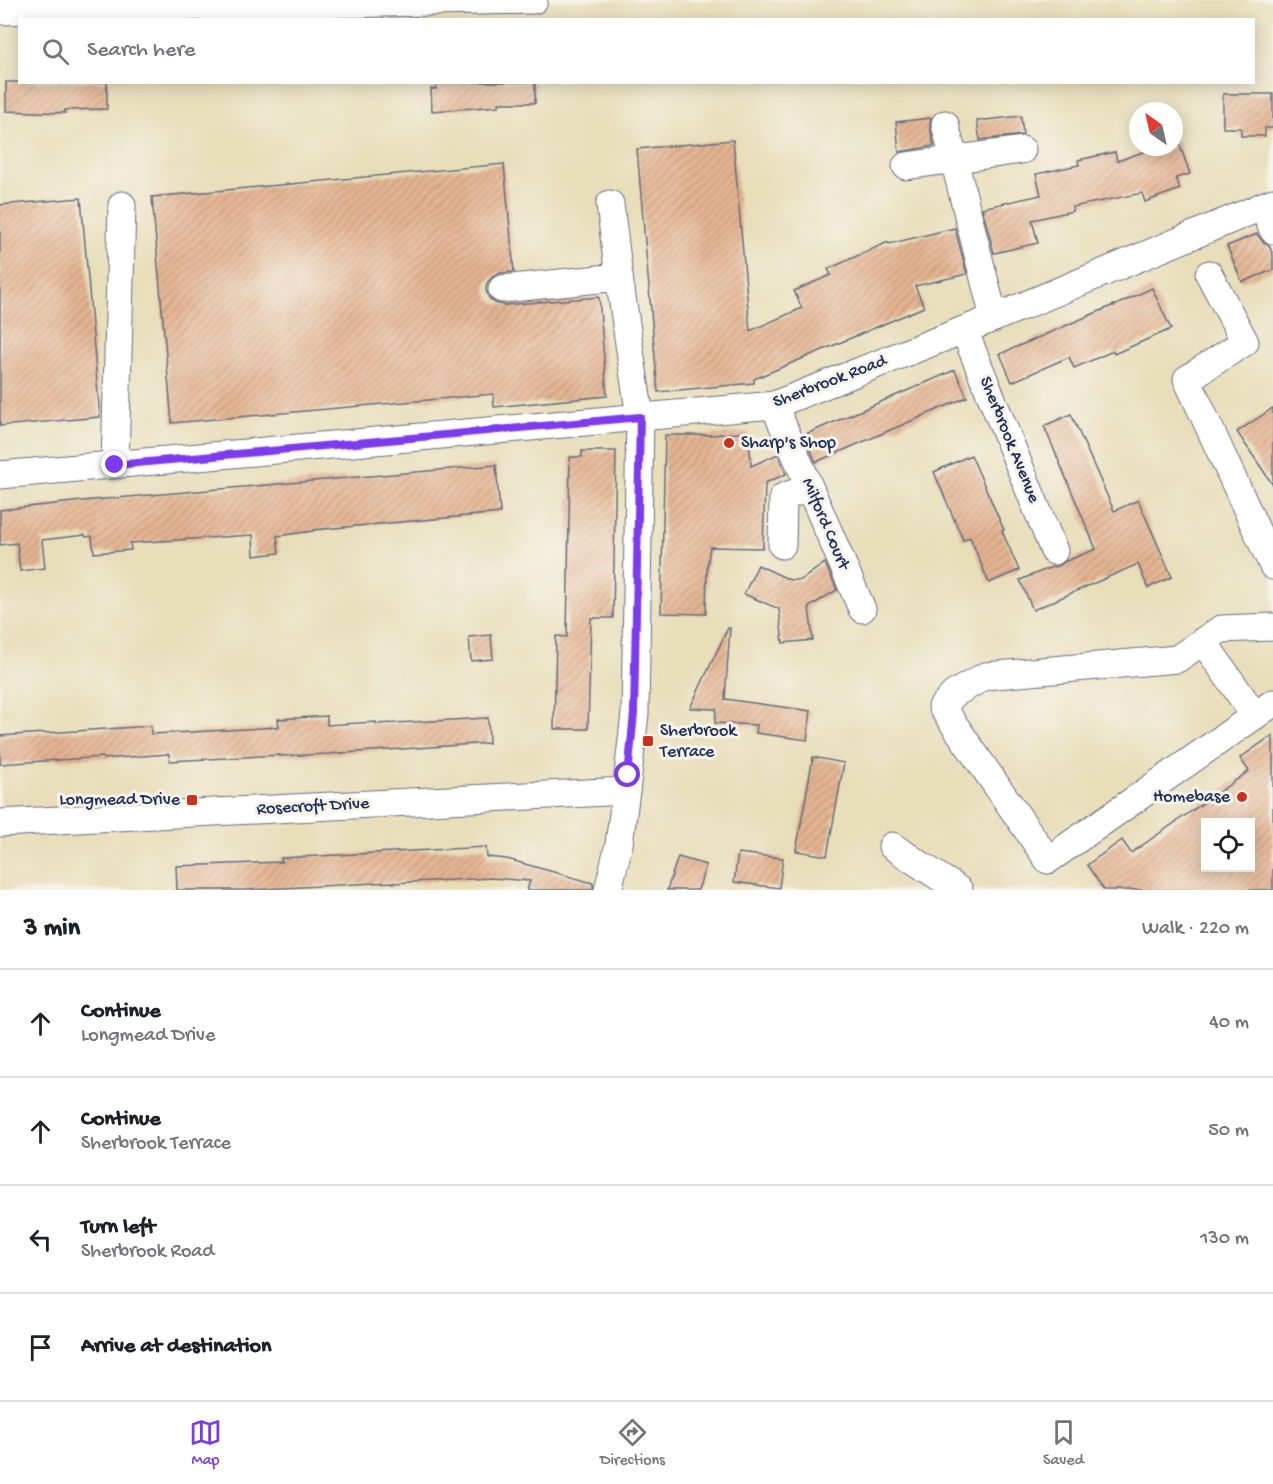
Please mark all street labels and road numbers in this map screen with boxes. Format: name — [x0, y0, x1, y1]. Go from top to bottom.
street label: Sherbrook Road — [770, 350, 891, 413]
street label: Sherbrook Avenue — [974, 374, 1044, 507]
street label: Milford Court — [796, 475, 854, 575]
street label: Rosecroft Drive — [256, 794, 371, 820]

